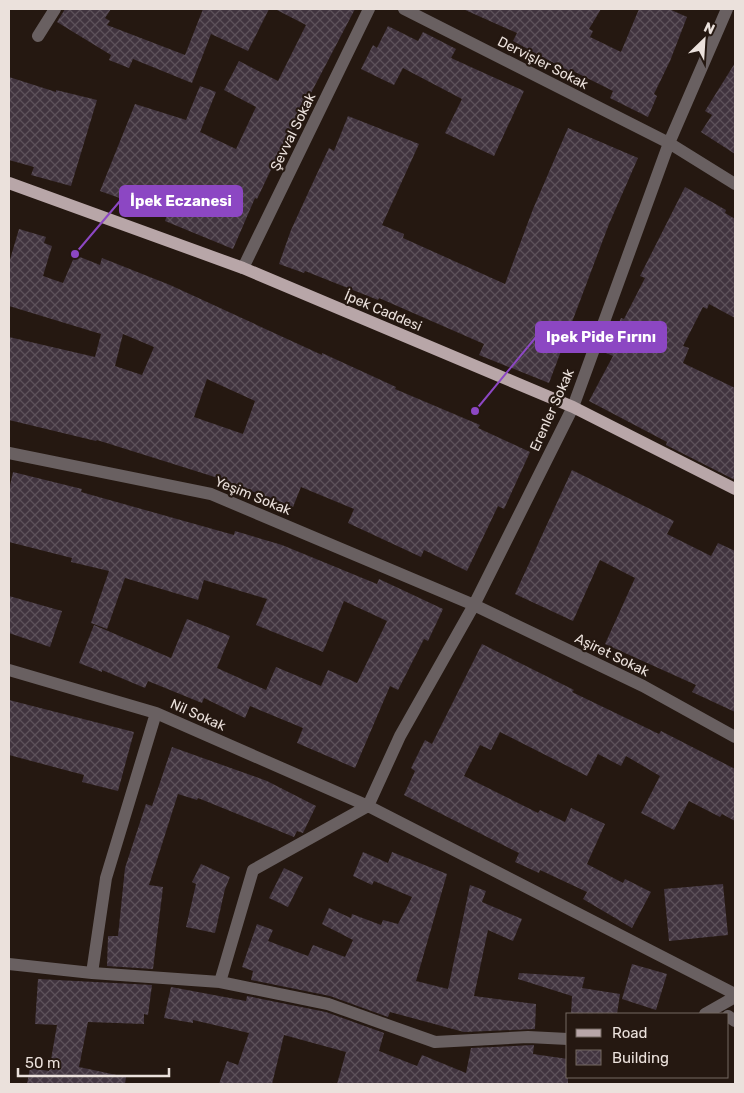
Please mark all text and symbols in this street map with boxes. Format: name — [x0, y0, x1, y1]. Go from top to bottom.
north arrow — [679, 15, 729, 65]
text: N — [701, 19, 717, 39]
street label: Dervişler Sokak — [495, 33, 592, 94]
street label: Şevval Sokak — [267, 89, 320, 174]
callout: İpek Eczanesi — [120, 186, 242, 216]
text: İpek Eczanesi — [130, 192, 232, 210]
street label: İpek Caddesi — [342, 287, 424, 335]
callout: Ipek Pide Fırını — [536, 322, 666, 352]
text: Ipek Pide Fırını — [546, 328, 656, 346]
street label: Erenler Sokak — [526, 365, 578, 454]
street label: Yeşim Sokak — [212, 473, 294, 519]
street label: Aşiret Sokak — [572, 630, 653, 681]
street label: Nil Sokak — [168, 695, 229, 735]
legend — [566, 1013, 729, 1078]
text: Road — [612, 1024, 648, 1042]
scale bar — [18, 1046, 169, 1078]
text: Building — [612, 1049, 669, 1067]
text: 50 m — [25, 1054, 60, 1072]

